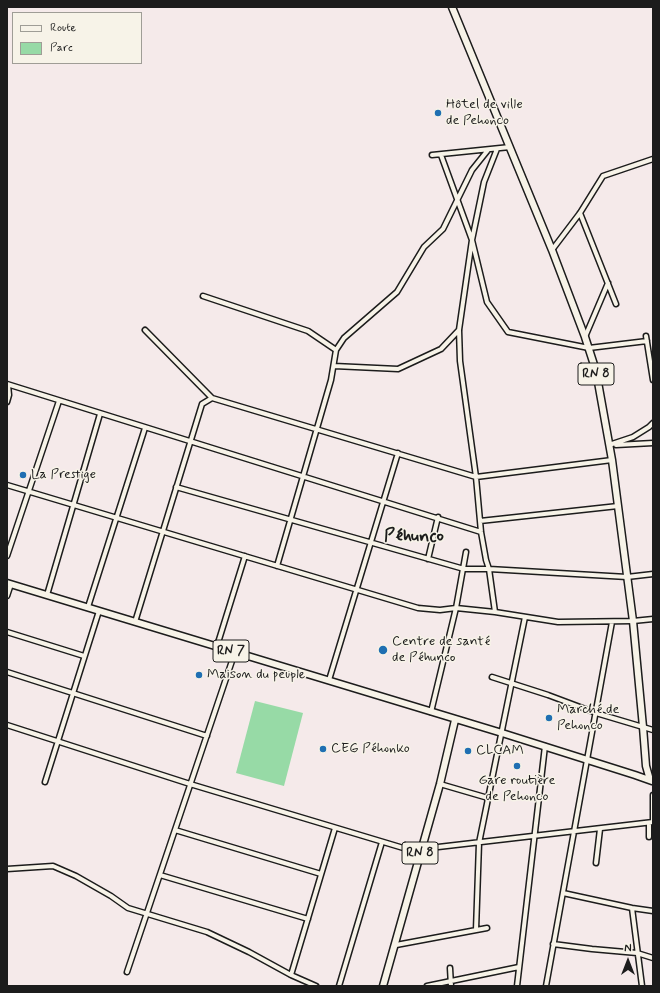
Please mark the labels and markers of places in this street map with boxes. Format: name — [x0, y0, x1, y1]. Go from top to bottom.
place label: Hôtel de ville de Pehonco — [446, 97, 523, 130]
marker: Hôtel de ville de Pehonco — [433, 108, 443, 118]
place label: La Prestige — [31, 467, 96, 483]
marker: La Prestige — [18, 470, 28, 480]
place label: Centre de santé de Péhunco — [392, 634, 490, 666]
marker: Centre de santé de Péhunco — [377, 644, 389, 656]
place label: Maison du peuple — [207, 667, 305, 683]
marker: Maison du peuple — [194, 670, 204, 680]
place label: Marché de Pehonco — [557, 702, 619, 734]
marker: Marché de Pehonco — [544, 713, 554, 723]
place label: CEG Péhonko — [331, 741, 410, 757]
place label: CLCAM — [476, 743, 524, 759]
marker: CEG Péhonko — [318, 744, 328, 754]
marker: CLCAM — [463, 746, 473, 756]
marker: Gare routière de Pehonco — [512, 761, 522, 771]
place label: Gare routière de Pehonco — [479, 773, 555, 806]

